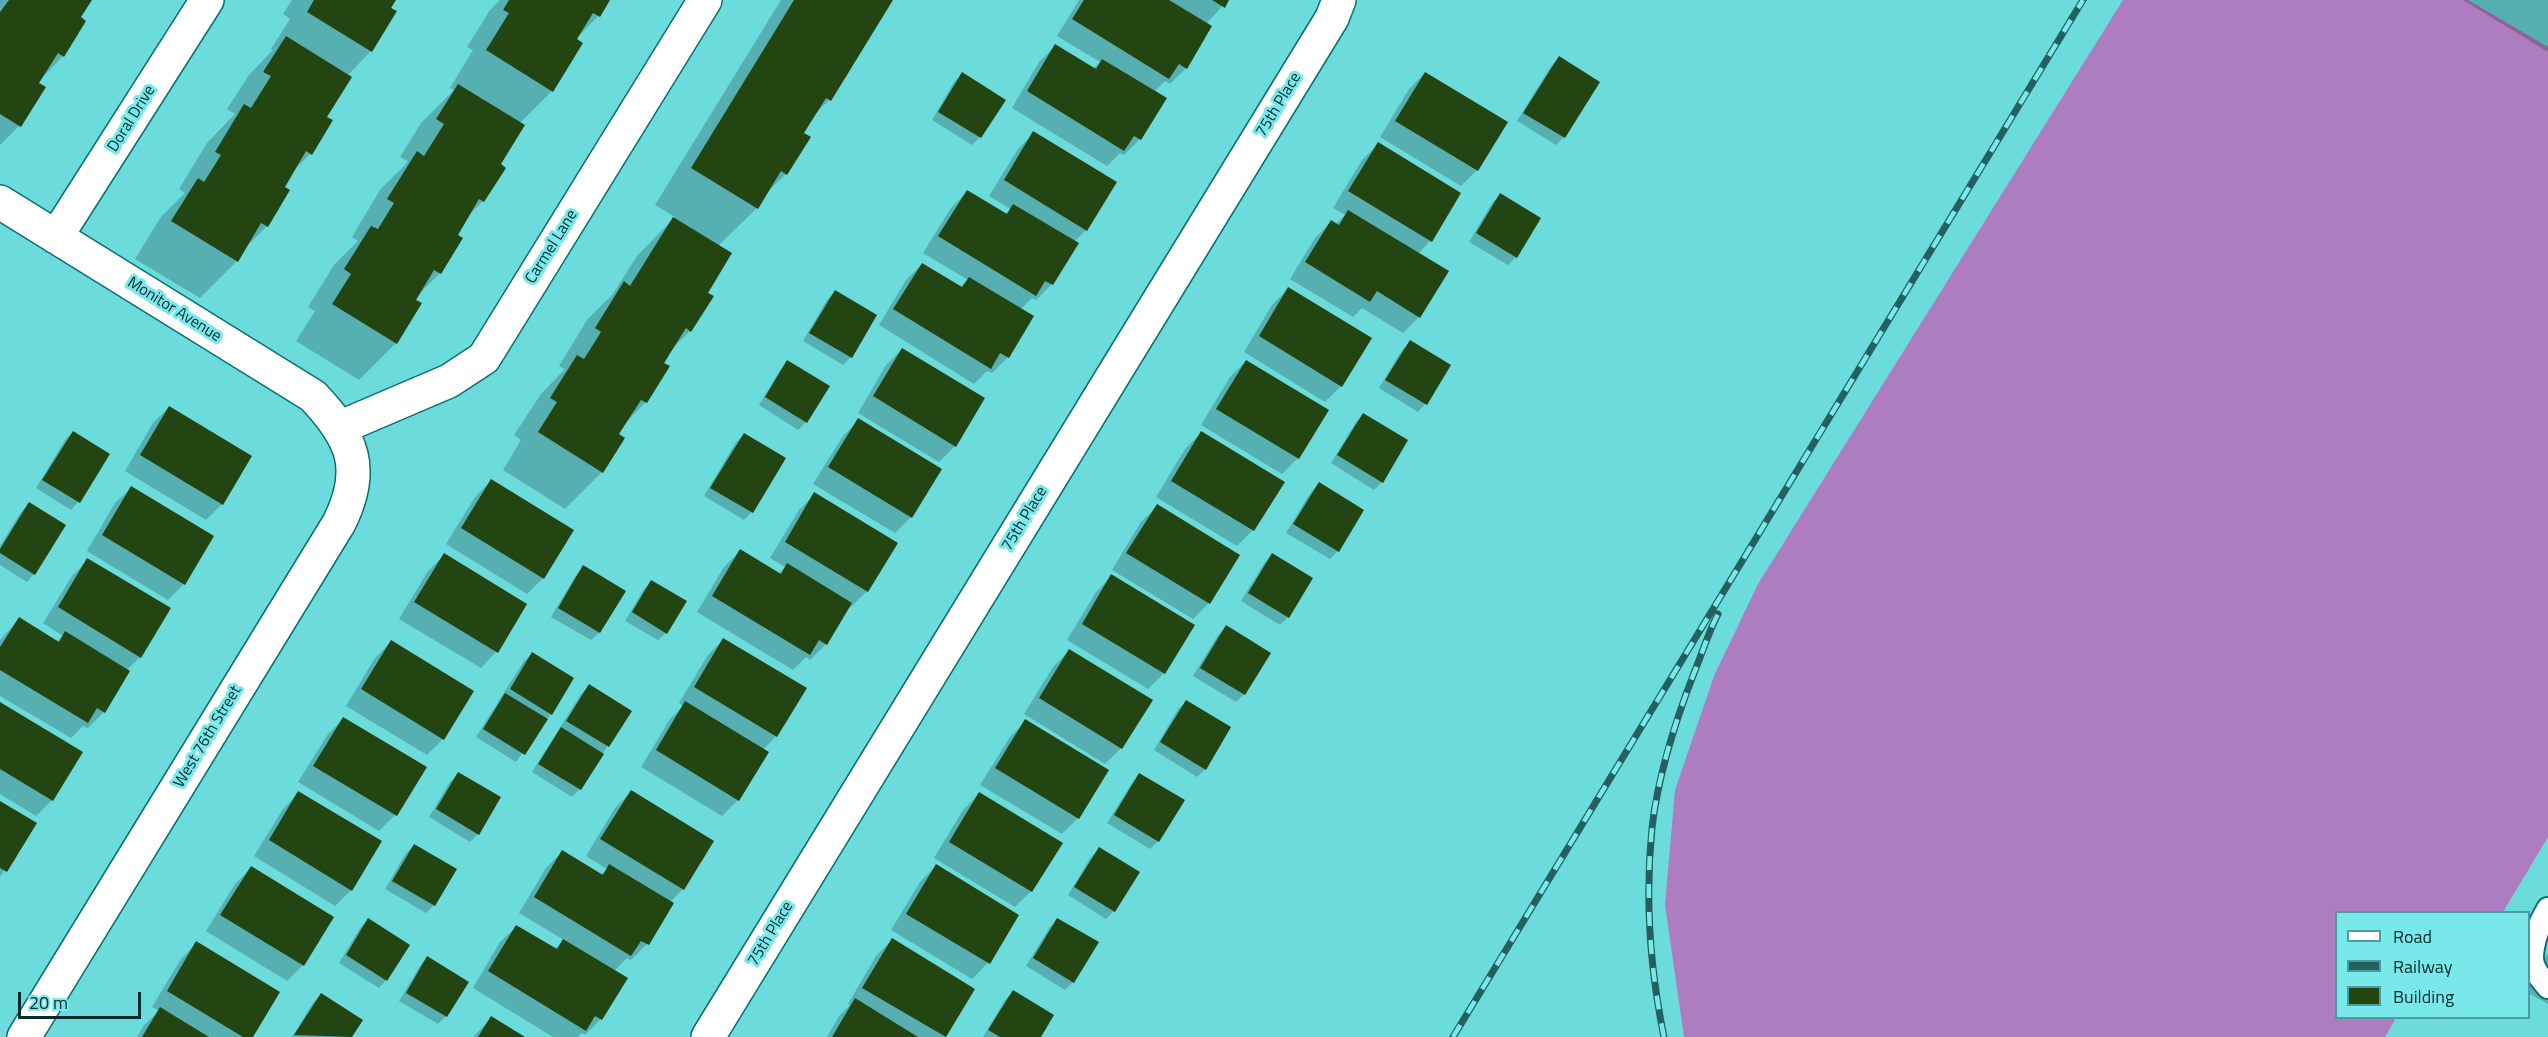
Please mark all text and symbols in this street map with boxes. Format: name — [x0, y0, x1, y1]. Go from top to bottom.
street label: 75th Place — [1252, 69, 1306, 141]
street label: Doral Drive — [104, 82, 160, 156]
street label: Carmel Lane — [522, 207, 582, 287]
street label: Monitor Avenue — [124, 273, 224, 347]
street label: 75th Place — [998, 483, 1052, 555]
street label: West 76th Street — [170, 683, 246, 791]
street label: 75th Place — [744, 898, 798, 970]
legend — [2335, 911, 2530, 1019]
text: Road — [2393, 923, 2432, 950]
text: Railway — [2393, 953, 2452, 980]
scale bar — [21, 980, 144, 1018]
text: Building — [2393, 983, 2454, 1010]
text: 20 m — [29, 989, 68, 1016]

